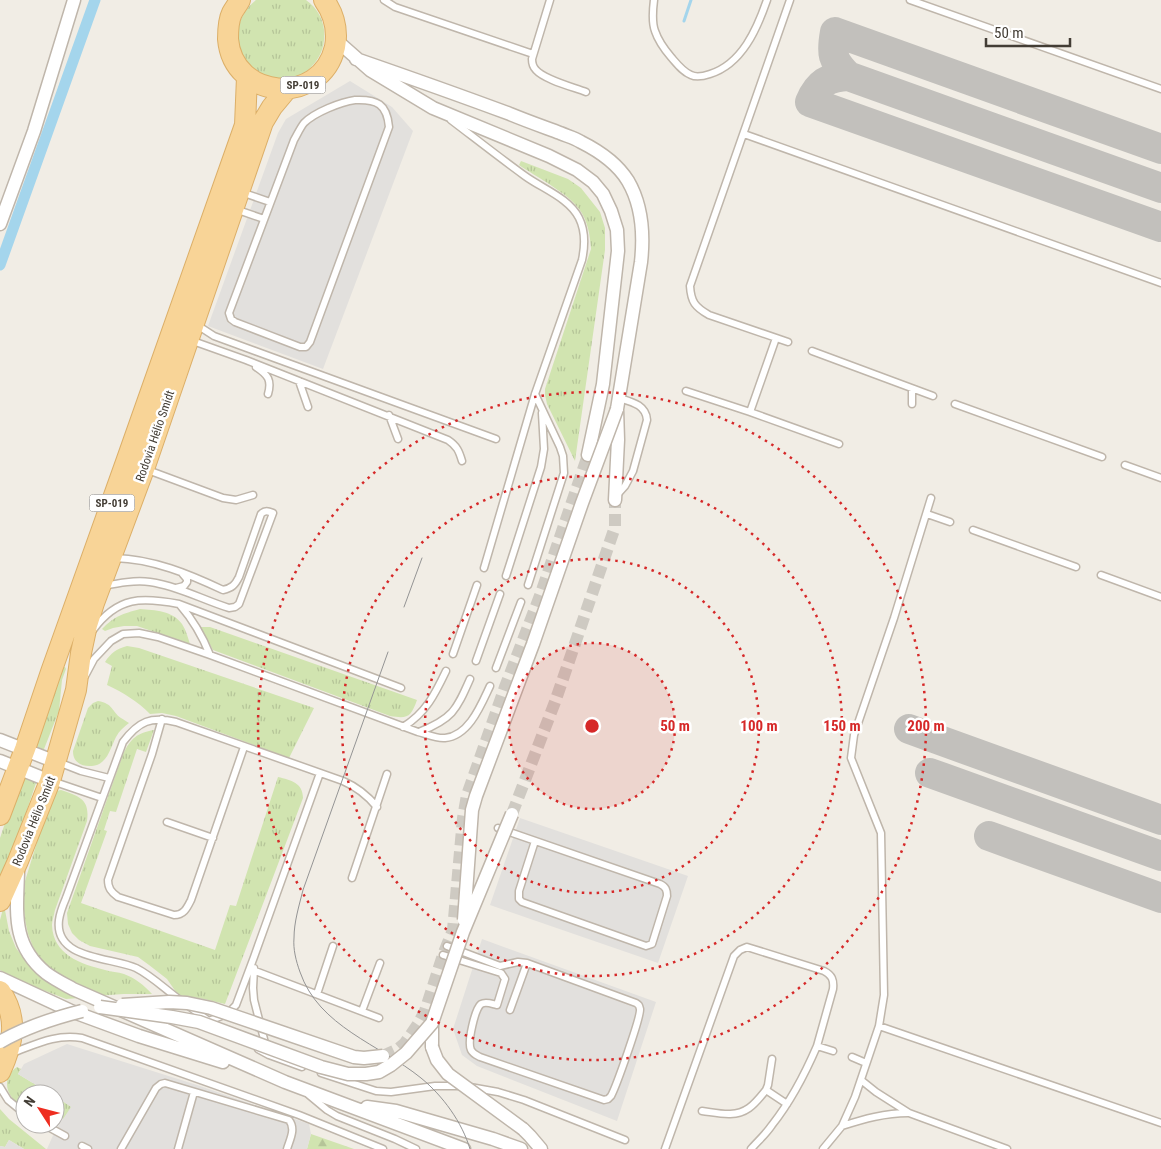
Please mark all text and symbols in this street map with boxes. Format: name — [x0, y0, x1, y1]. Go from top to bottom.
scale bar — [986, 15, 1070, 47]
text: 50 m — [994, 24, 1024, 42]
road number: SP-019 — [280, 76, 326, 94]
street label: Rodovia Hélio Smidt — [133, 388, 177, 483]
road number: SP-019 — [90, 494, 134, 512]
centre of rings — [583, 717, 601, 735]
text: 50 m — [660, 717, 690, 735]
text: 100 m — [740, 717, 778, 735]
text: 150 m — [823, 717, 861, 735]
text: 200 m — [907, 717, 945, 735]
street label: Rodovia Hélio Smidt — [10, 774, 59, 868]
north arrow — [15, 1084, 65, 1134]
text: N — [20, 1093, 38, 1110]

